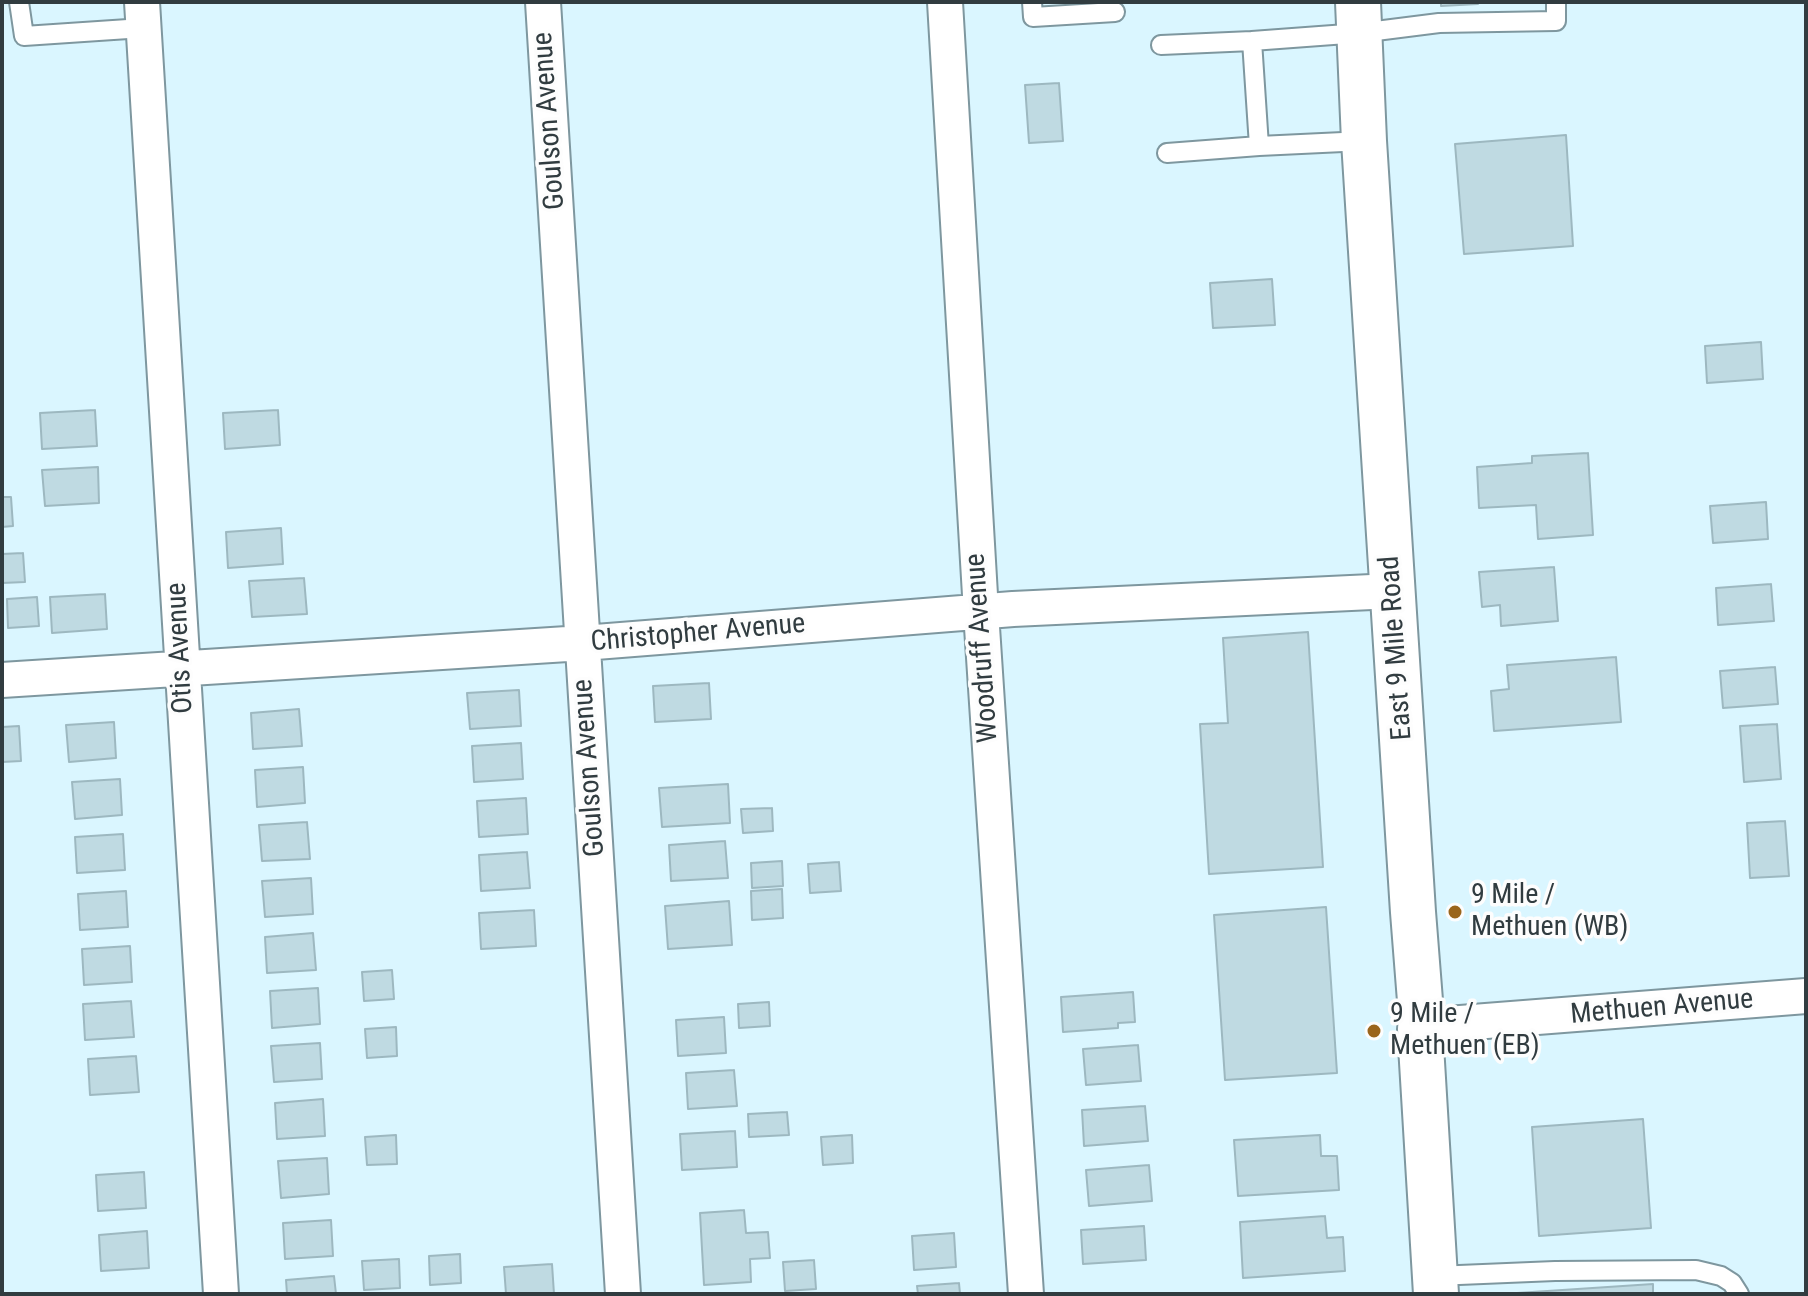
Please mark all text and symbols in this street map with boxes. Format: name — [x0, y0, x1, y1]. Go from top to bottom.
street label: Goulson Avenue — [527, 31, 573, 211]
street label: Woodruff Avenue — [960, 552, 1006, 744]
street label: East 9 Mile Road — [1374, 555, 1420, 741]
street label: Otis Avenue — [161, 582, 201, 714]
street label: Christopher Avenue — [589, 608, 807, 660]
street label: Goulson Avenue — [567, 678, 613, 858]
place label: 9 Mile / Methuen (WB) — [1471, 879, 1628, 945]
marker: 9 Mile / Methuen (WB) — [1446, 903, 1464, 921]
street label: Methuen Avenue — [1569, 983, 1755, 1033]
place label: 9 Mile / Methuen (EB) — [1390, 998, 1540, 1064]
marker: 9 Mile / Methuen (EB) — [1365, 1022, 1383, 1040]

